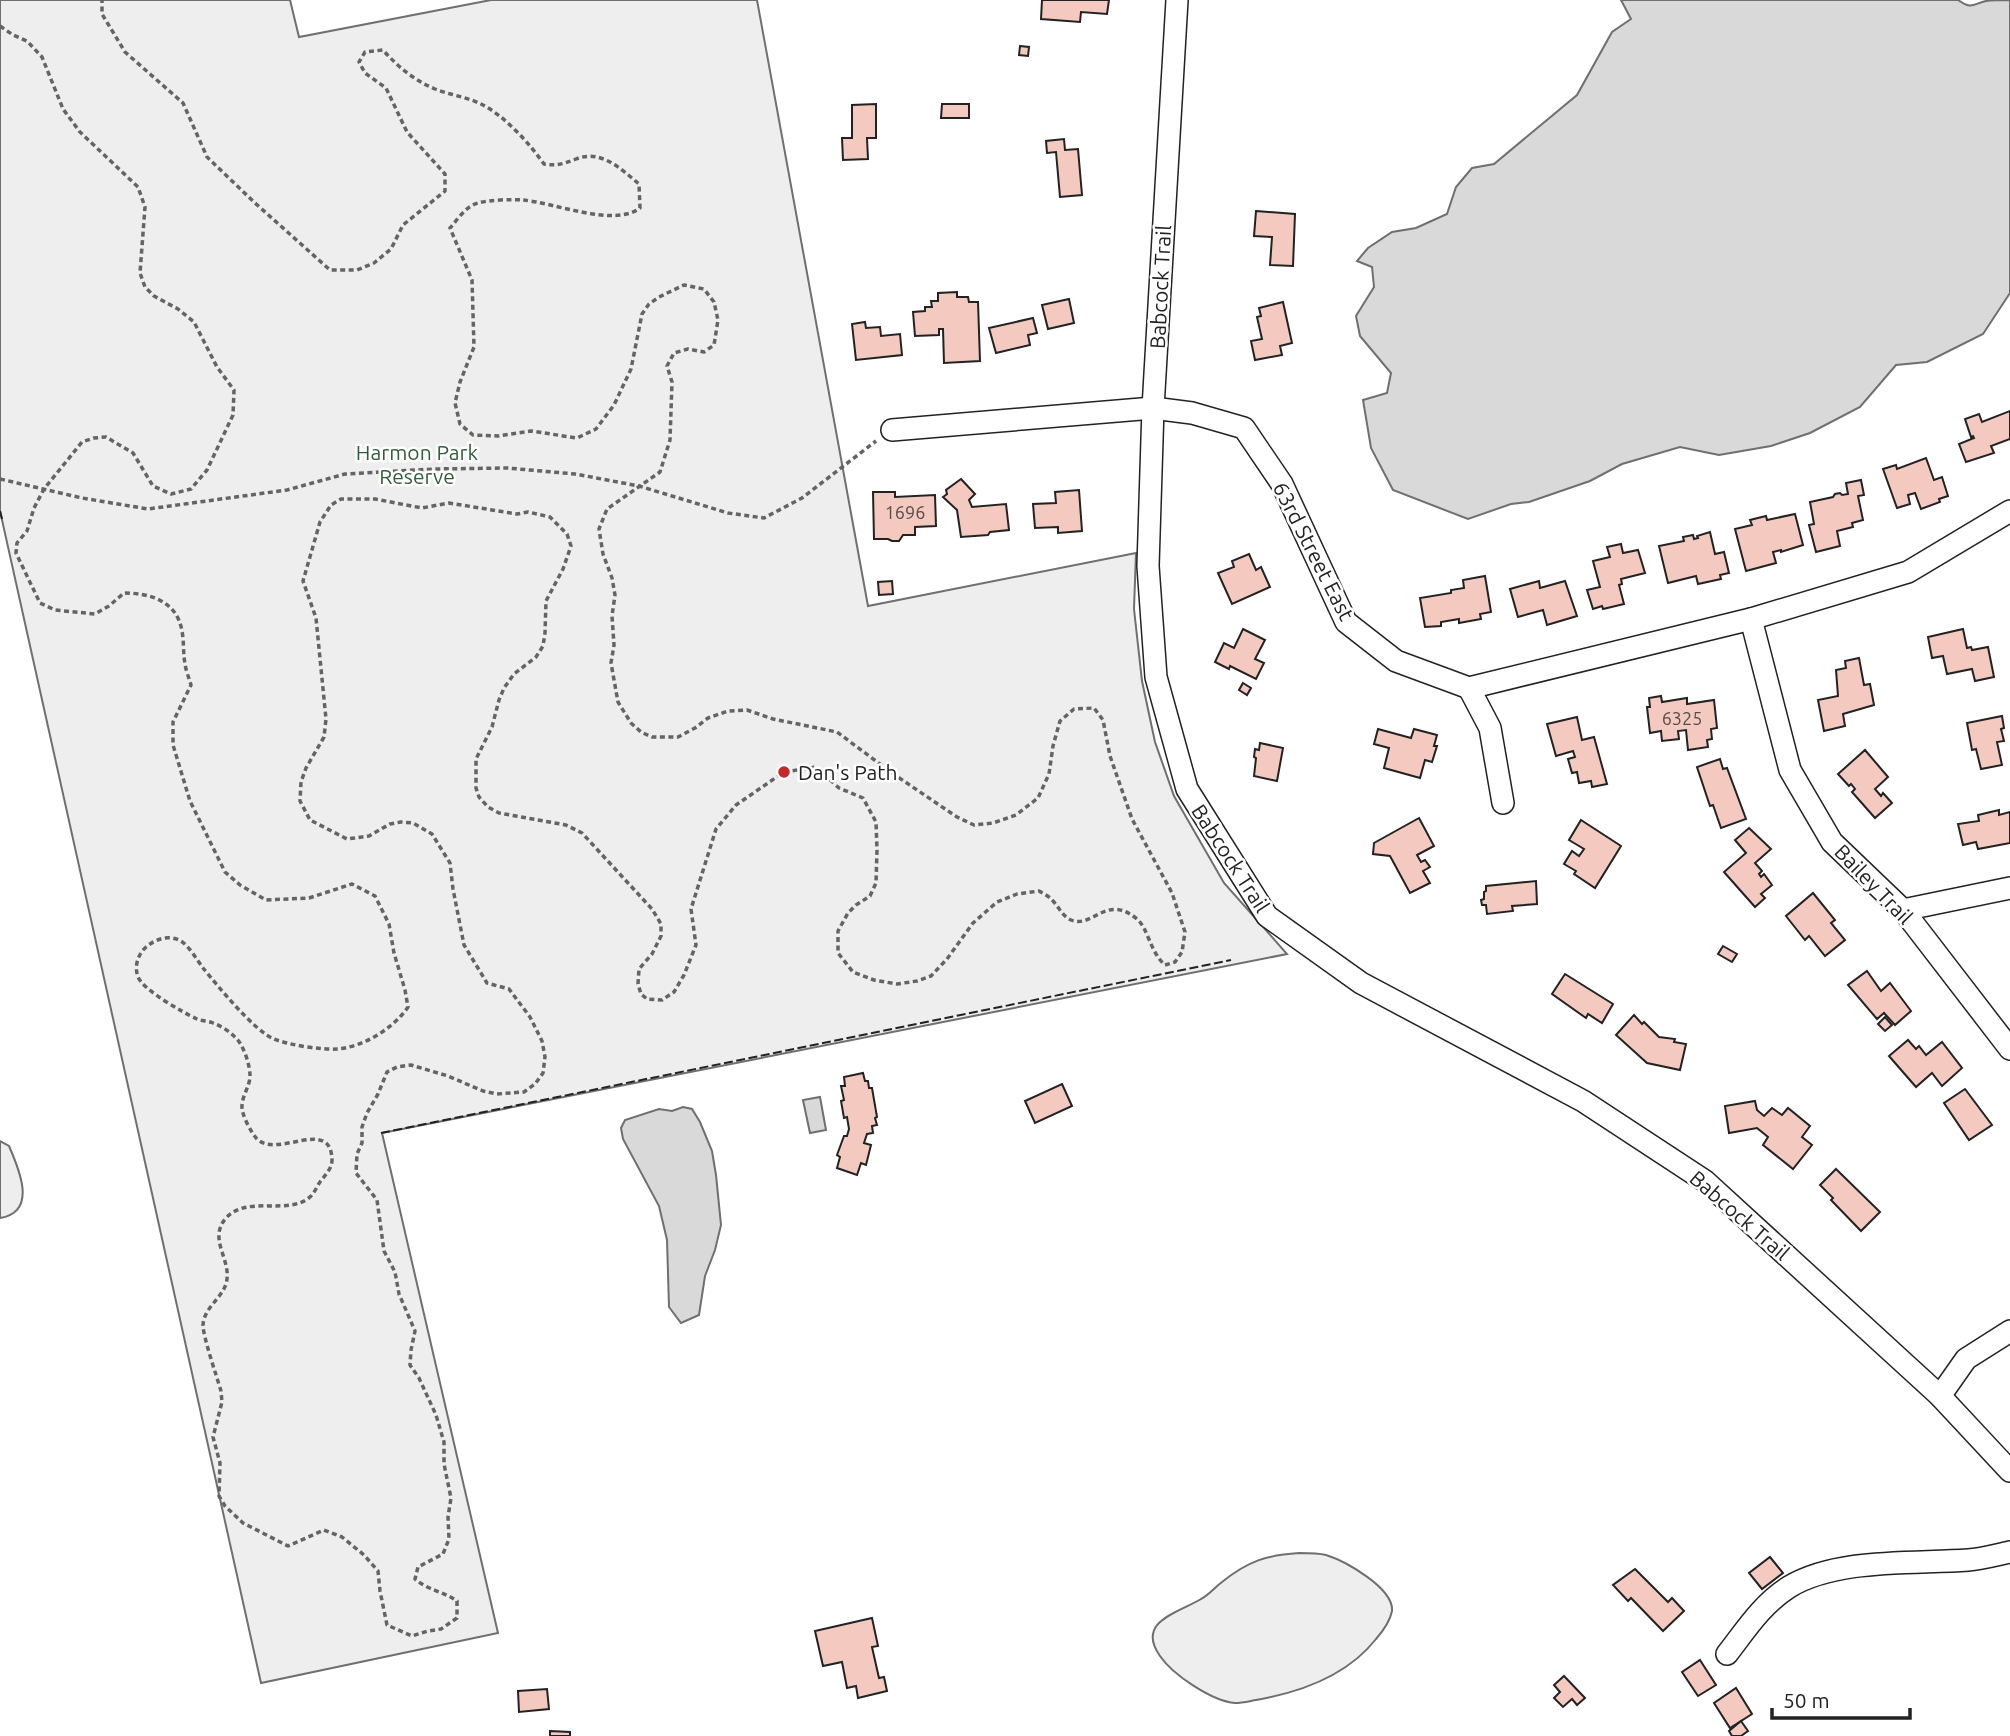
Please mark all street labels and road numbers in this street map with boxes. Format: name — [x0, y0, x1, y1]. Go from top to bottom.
street label: Babcock Trail — [1145, 225, 1175, 349]
street label: 63rd Street East — [1269, 478, 1359, 624]
street label: Babcock Trail — [1187, 800, 1275, 916]
street label: Bailey Trail — [1830, 839, 1918, 929]
street label: Babcock Trail — [1685, 1165, 1795, 1265]

